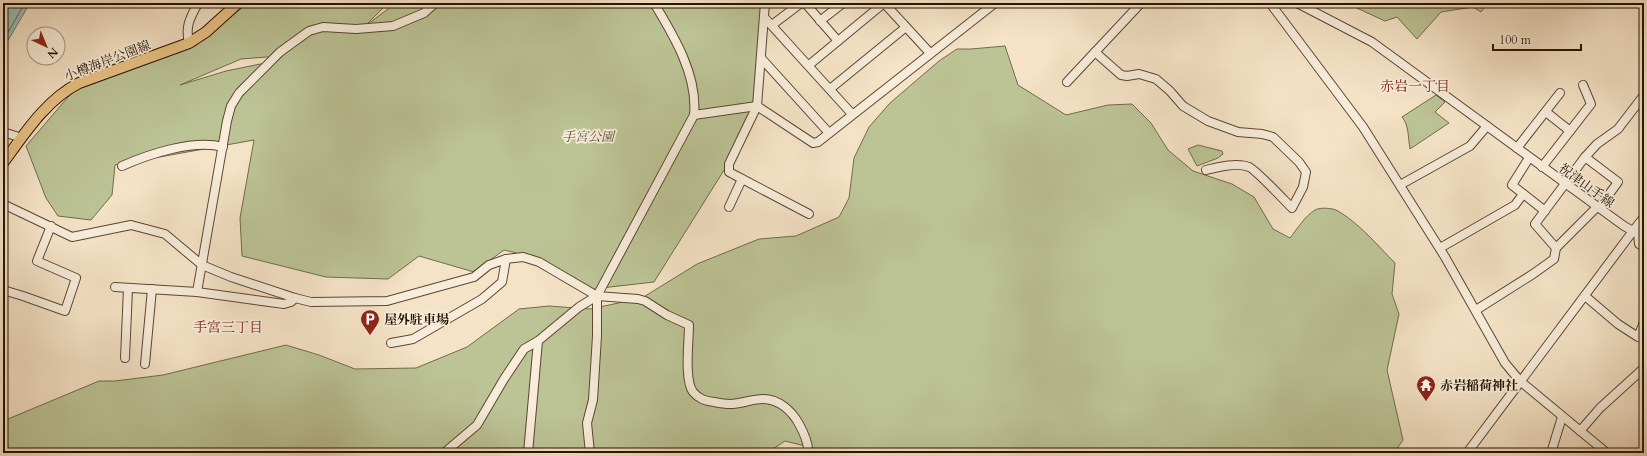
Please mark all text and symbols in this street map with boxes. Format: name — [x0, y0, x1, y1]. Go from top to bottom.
north arrow — [26, 26, 66, 66]
scale bar — [1493, 26, 1581, 52]
text: 100 m — [1499, 32, 1532, 48]
street label: 小樽海岸公園線 — [62, 36, 153, 86]
text: N — [44, 44, 61, 62]
district label: 赤岩一丁目 — [1380, 77, 1450, 96]
park label: 手宮公園 — [562, 128, 616, 146]
street label: 祝津山手線 — [1555, 159, 1618, 212]
parking icon: 屋外駐車場 — [359, 308, 381, 336]
place label: 屋外駐車場 — [384, 311, 449, 329]
district label: 手宮三丁目 — [193, 318, 263, 337]
temple icon: 赤岩稲荷神社 — [1415, 374, 1437, 402]
place label: 赤岩稲荷神社 — [1440, 377, 1518, 395]

